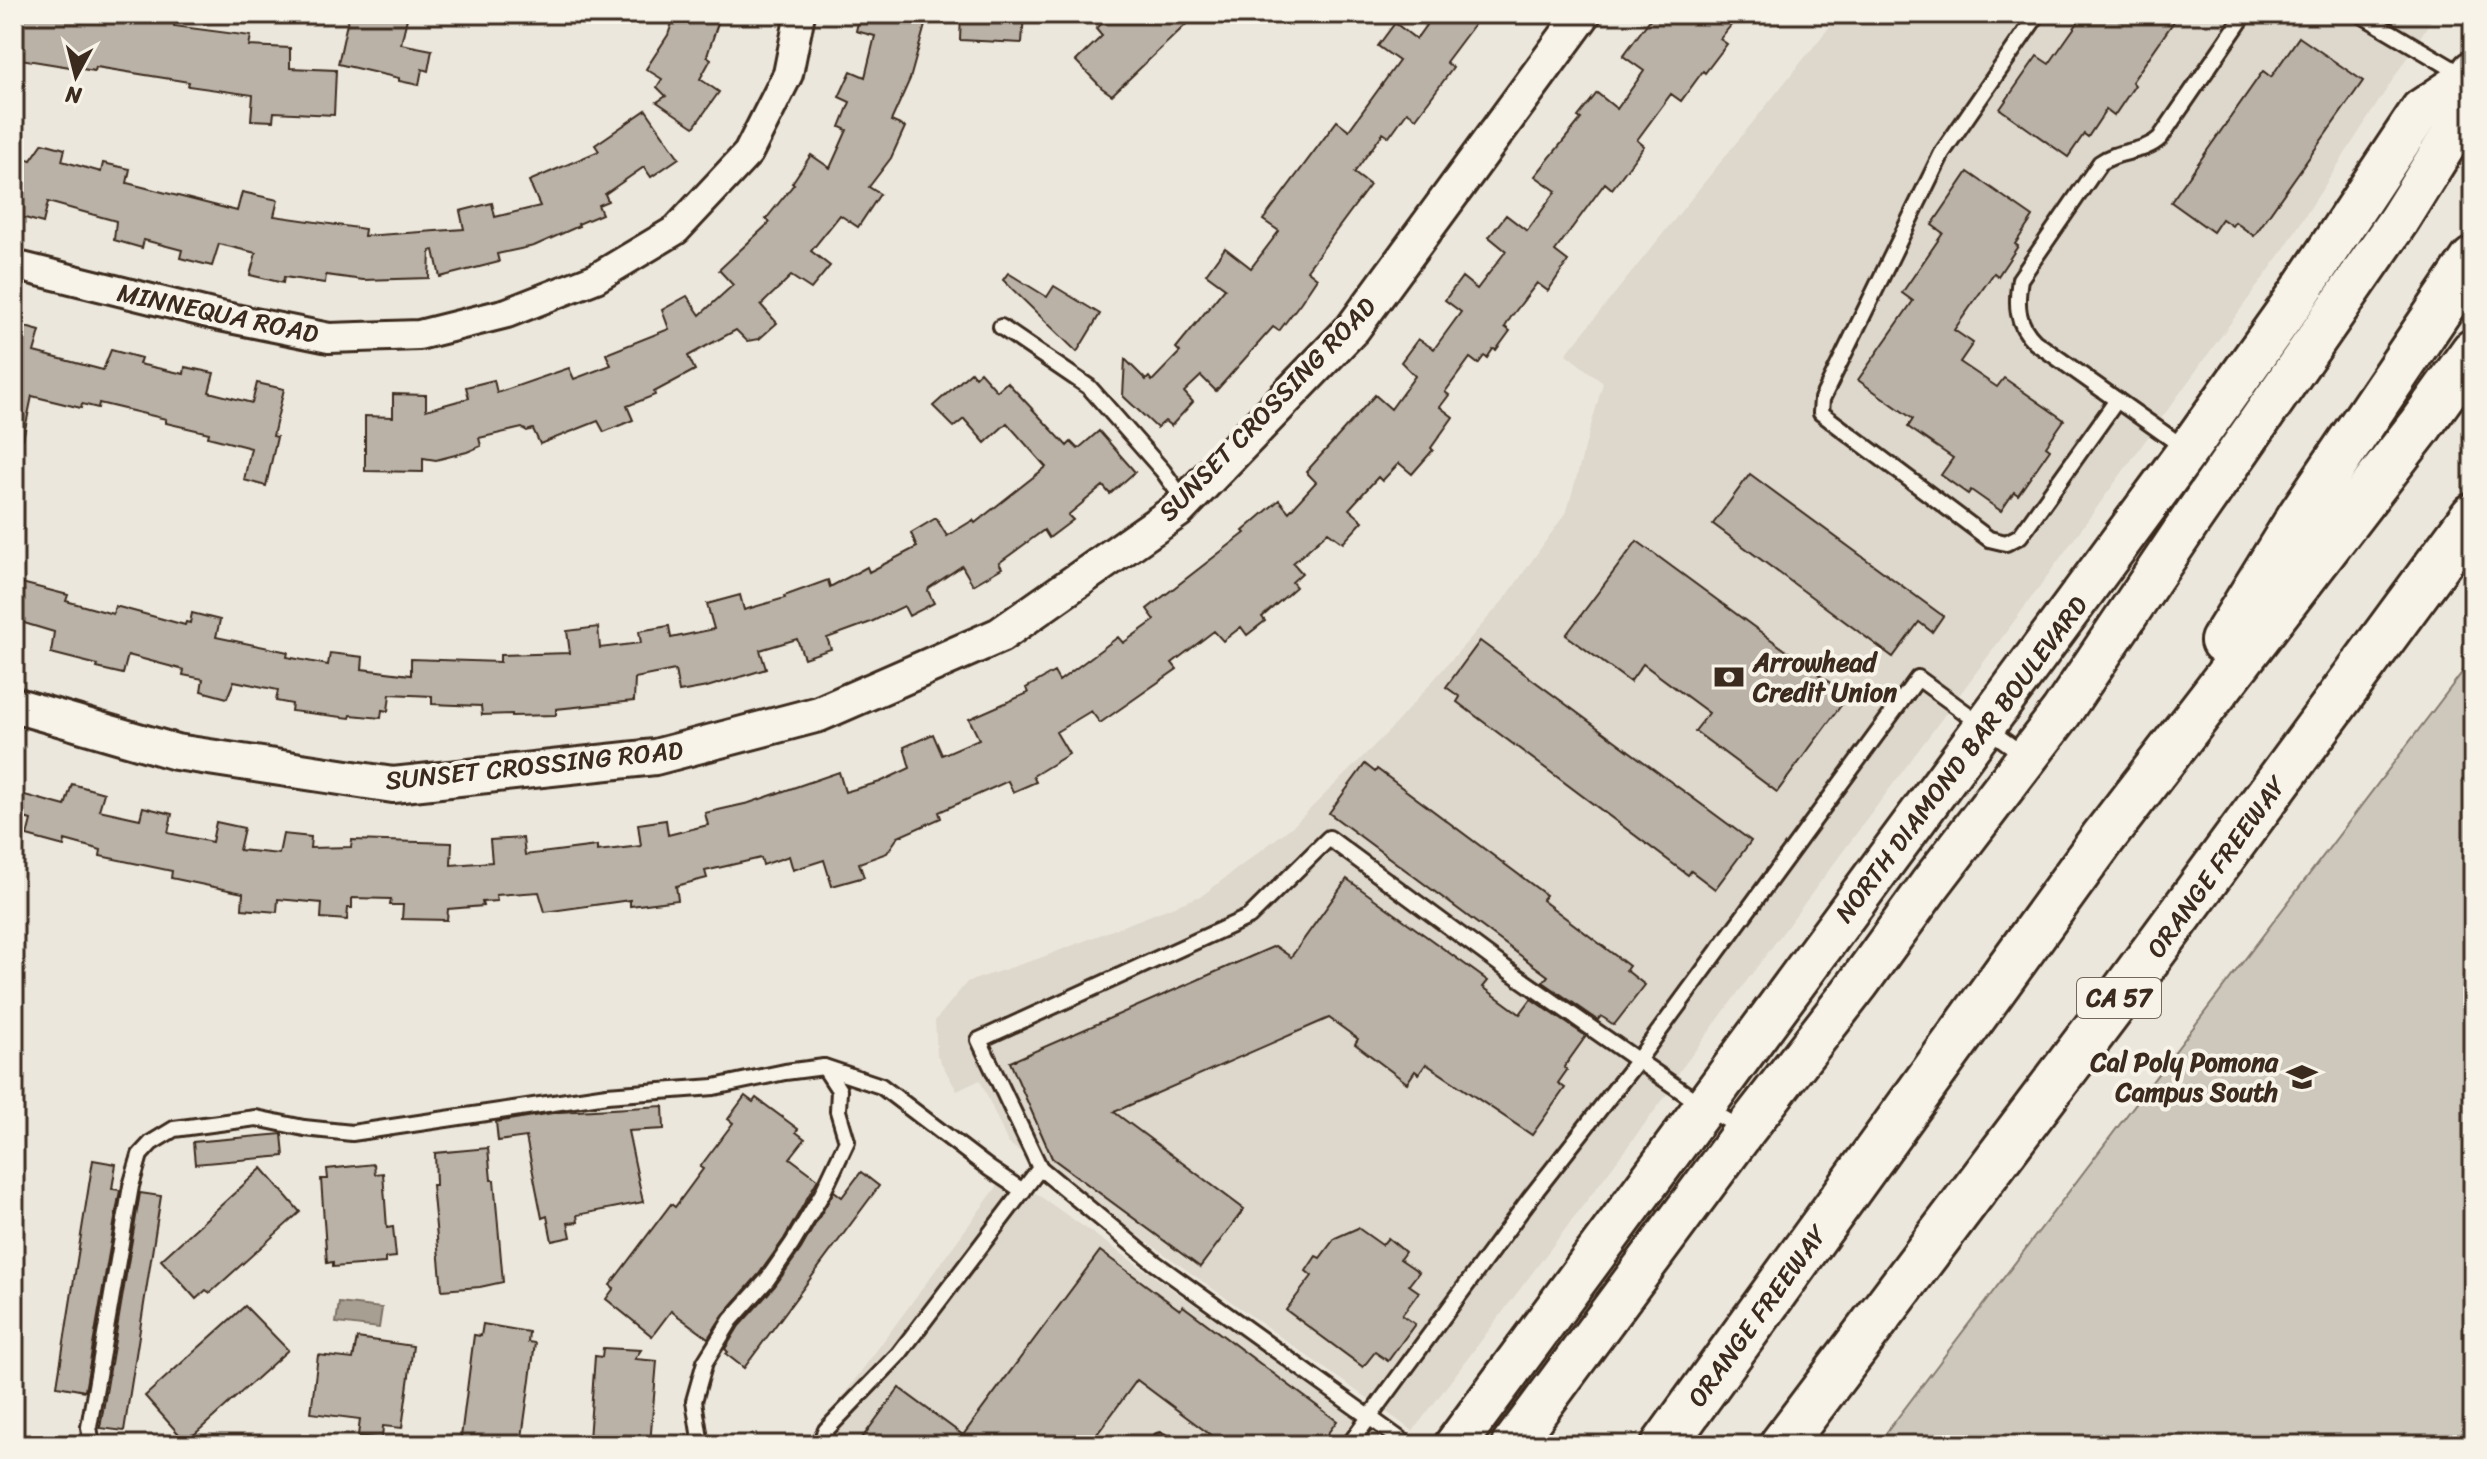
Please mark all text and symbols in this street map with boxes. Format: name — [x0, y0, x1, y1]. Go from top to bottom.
north arrow — [36, 36, 116, 116]
text: N — [63, 75, 85, 116]
street label: MINNEQUA ROAD — [113, 269, 323, 357]
street label: SUNSET CROSSING ROAD — [1147, 285, 1388, 533]
street label: NORTH DIAMOND BAR BOULEVARD — [1822, 585, 2100, 933]
place label: Arrowhead Credit Union — [1752, 639, 1897, 715]
bank icon: Arrowhead Credit Union — [1712, 660, 1746, 694]
street label: SUNSET CROSSING ROAD — [383, 726, 686, 804]
street label: ORANGE FREEWAY — [2134, 765, 2299, 968]
road number: CA 57 — [2077, 978, 2161, 1018]
place label: Cal Poly Pomona Campus South — [2090, 1039, 2279, 1115]
school or university icon: Cal Poly Pomona Campus South — [2285, 1060, 2319, 1094]
street label: ORANGE FREEWAY — [1675, 1214, 1840, 1417]

